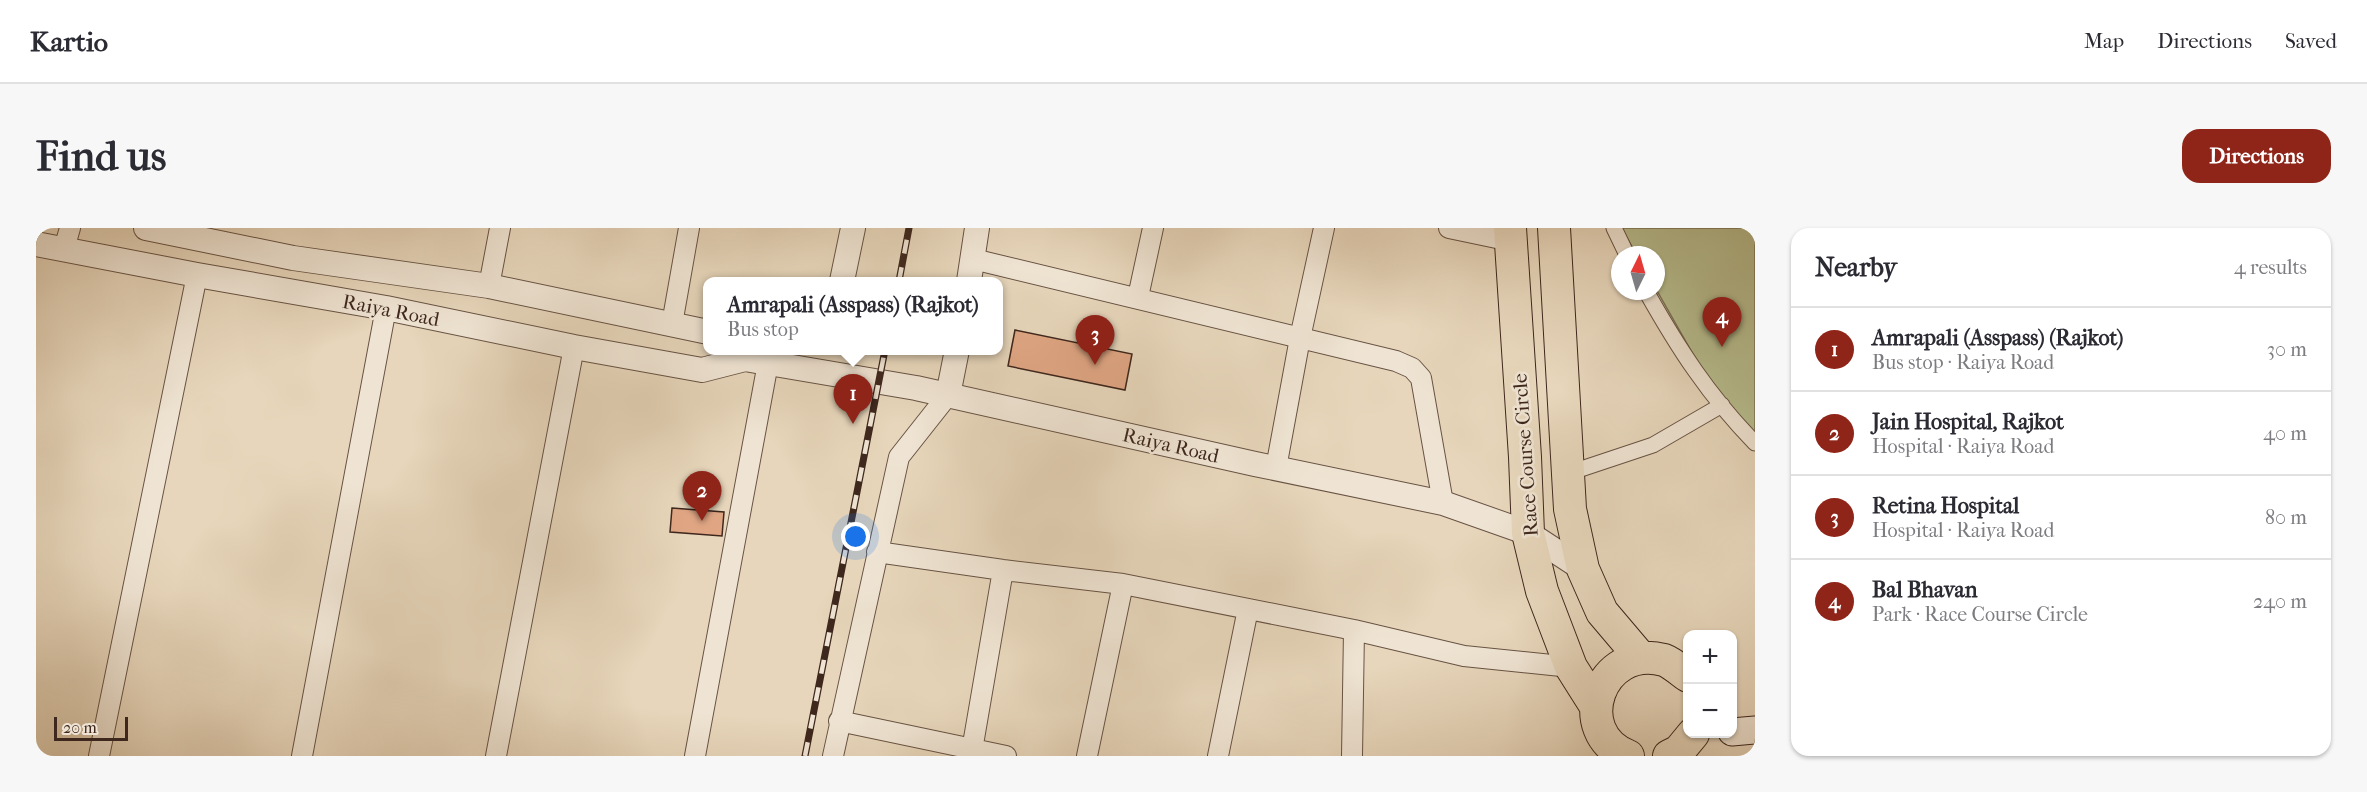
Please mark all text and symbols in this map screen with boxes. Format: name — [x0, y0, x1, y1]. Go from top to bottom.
text: Kartio — [30, 25, 108, 58]
text: Map — [2084, 29, 2124, 53]
text: Directions — [2157, 29, 2252, 53]
text: Saved — [2285, 29, 2337, 53]
button: Directions — [2182, 129, 2331, 183]
text: Find us — [36, 132, 166, 181]
north arrow — [1611, 246, 1665, 300]
text: Nearby — [1815, 252, 1897, 283]
text: 4 results — [2234, 256, 2307, 279]
popup — [703, 277, 1003, 355]
street label: Raiya Road — [341, 290, 442, 331]
text: Amrapali (Asspass) (Rajkot) — [727, 292, 979, 318]
pin: 4 — [1702, 298, 1742, 347]
pin: 3 — [1076, 316, 1114, 365]
text: Bus stop — [727, 318, 799, 341]
text: Amrapali (Asspass) (Rajkot) — [1872, 325, 2123, 351]
text: 1 — [1831, 338, 1838, 361]
text: 30 m — [2267, 338, 2307, 361]
text: Bus stop · Raiya Road — [1872, 351, 2054, 374]
street label: Race Course Circle — [1508, 372, 1543, 537]
pin: 1 — [834, 374, 872, 424]
text: Jain Hospital, Rajkot — [1872, 409, 2064, 435]
text: 2 — [1829, 422, 1840, 445]
text: 40 m — [2263, 422, 2307, 445]
street label: Raiya Road — [1120, 423, 1222, 468]
text: Hospital · Raiya Road — [1872, 435, 2054, 458]
pin: 2 — [682, 472, 722, 521]
text: Retina Hospital — [1872, 493, 2019, 519]
text: 3 — [1830, 506, 1839, 529]
text: 80 m — [2265, 506, 2307, 529]
text: Hospital · Raiya Road — [1872, 519, 2054, 542]
your location — [841, 522, 870, 551]
text: Bal Bhavan — [1872, 577, 1977, 603]
text: 4 — [1829, 590, 1840, 613]
text: 240 m — [2253, 590, 2307, 613]
text: Park · Race Course Circle — [1872, 603, 2088, 626]
map controls — [1683, 630, 1737, 738]
button: + — [1683, 630, 1737, 684]
button: − — [1683, 684, 1737, 738]
scale bar — [54, 714, 128, 742]
text: 20 m — [63, 718, 97, 737]

